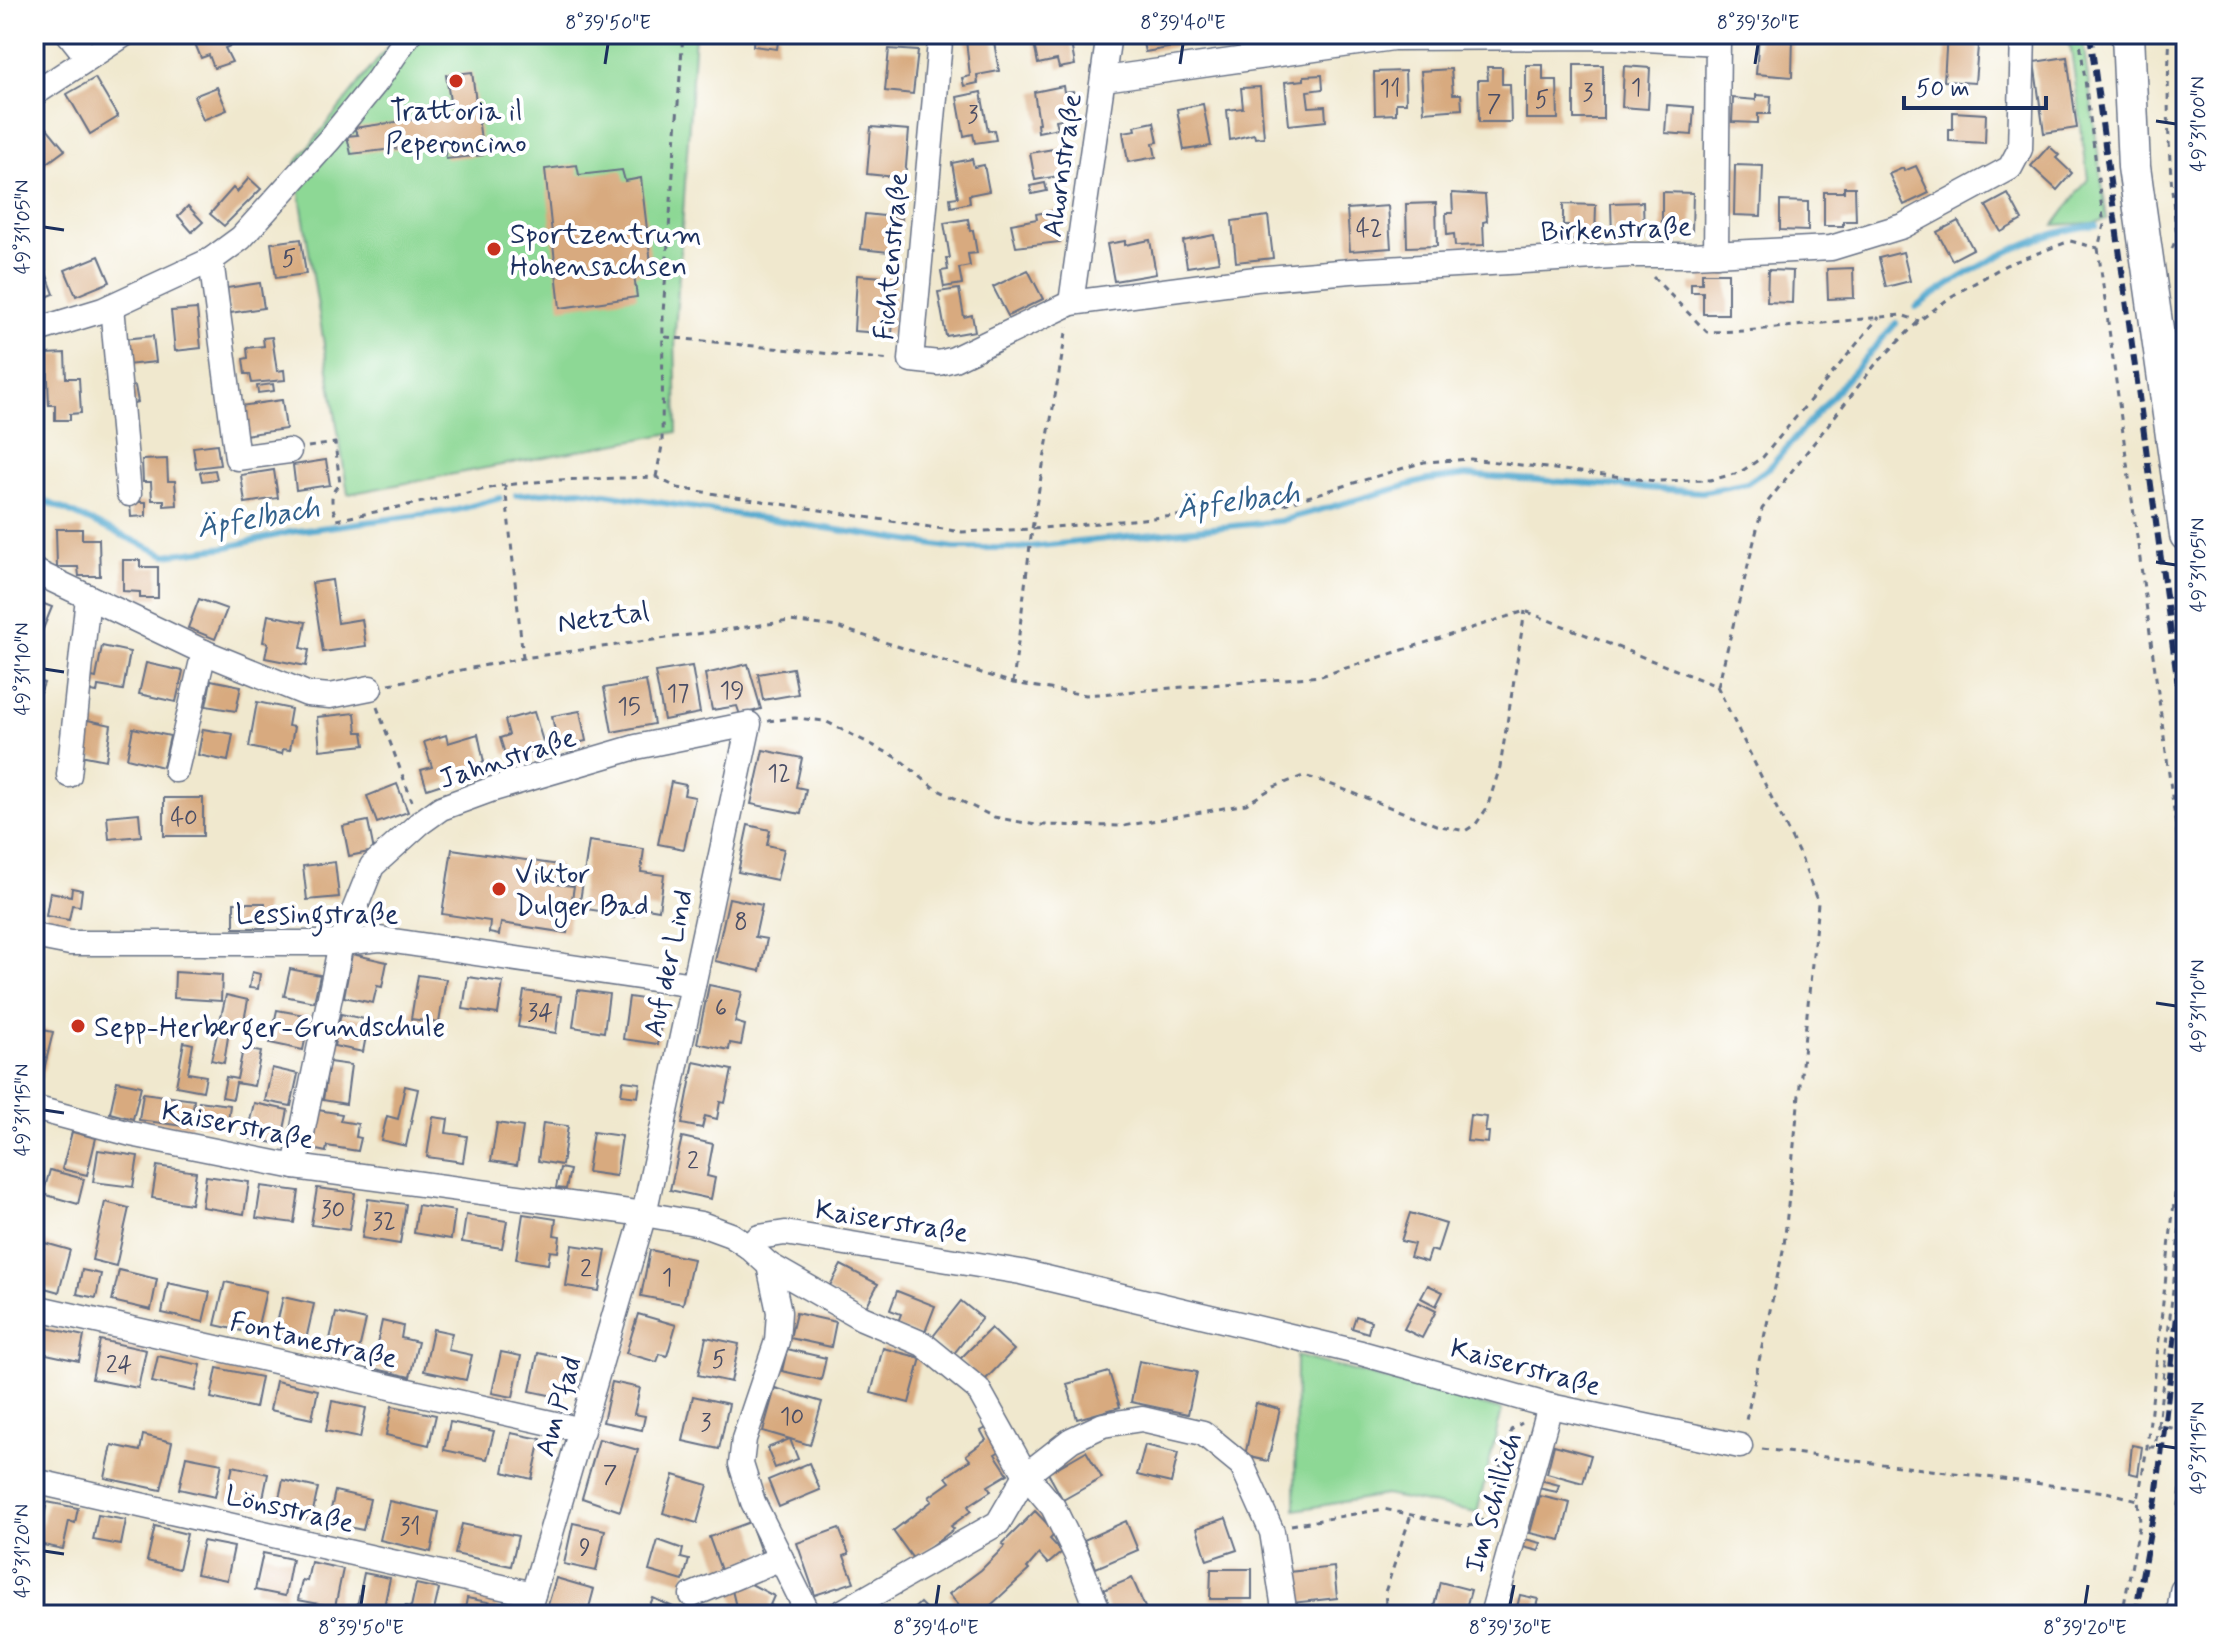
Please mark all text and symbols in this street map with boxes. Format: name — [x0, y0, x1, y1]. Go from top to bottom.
text: 8°39'50"E — [565, 10, 651, 37]
text: 8°39'40"E — [1140, 10, 1226, 37]
text: 8°39'30"E — [1717, 10, 1799, 37]
scale bar — [1904, 60, 2046, 110]
marker: Trattoria il Peperoncino — [447, 72, 465, 90]
house number: 1 — [1631, 73, 1641, 104]
house number: 11 — [1379, 74, 1401, 105]
text: 50 m — [1916, 74, 1970, 105]
text: 49°31'00"N — [2186, 76, 2213, 172]
house number: 3 — [1583, 78, 1594, 109]
house number: 5 — [1535, 85, 1549, 116]
house number: 7 — [1487, 89, 1501, 120]
street label: Ahornstraße — [1035, 91, 1092, 239]
place label: Trattoria il Peperoncino — [385, 94, 527, 163]
house number: 3 — [968, 100, 979, 131]
street label: Fichtenstraße — [867, 171, 918, 342]
text: 49°31'05"N — [10, 180, 37, 274]
street label: Birkenstraße — [1540, 209, 1692, 252]
house number: 42 — [1356, 214, 1382, 245]
place label: Sportzentrum Hohensachsen — [510, 217, 702, 286]
marker: Sportzentrum Hohensachsen — [485, 240, 503, 258]
house number: 5 — [282, 244, 296, 275]
water label: Äpfelbach — [1174, 474, 1302, 529]
water label: Äpfelbach — [194, 489, 323, 548]
text: 49°31'05"N — [2186, 518, 2213, 612]
street label: Netztal — [555, 594, 652, 643]
text: 49°31'10"N — [10, 622, 37, 716]
house number: 19 — [719, 676, 745, 707]
house number: 17 — [667, 679, 689, 710]
house number: 15 — [617, 692, 641, 723]
street label: Jahnstraße — [435, 720, 581, 799]
house number: 12 — [767, 759, 791, 790]
house number: 40 — [170, 803, 198, 834]
place label: Viktor Dulger Bad — [515, 857, 649, 928]
marker: Viktor Dulger Bad — [490, 880, 508, 898]
street label: Auf der Lind — [636, 887, 703, 1040]
street label: Lessingstraße — [236, 897, 399, 937]
house number: 8 — [734, 907, 748, 938]
text: 49°31'10"N — [2186, 959, 2213, 1053]
house number: 6 — [715, 993, 727, 1024]
house number: 34 — [527, 998, 553, 1029]
place label: Sepp-Herberger-Grundschule — [94, 1010, 445, 1050]
marker: Sepp-Herberger-Grundschule — [69, 1017, 87, 1035]
text: 49°31'15"N — [10, 1064, 37, 1156]
street label: Kaiserstraße — [158, 1094, 317, 1159]
house number: 2 — [687, 1146, 699, 1177]
street label: Kaiserstraße — [813, 1192, 971, 1253]
house number: 30 — [321, 1195, 345, 1226]
house number: 32 — [372, 1207, 396, 1238]
house number: 2 — [580, 1254, 592, 1285]
house number: 1 — [662, 1263, 672, 1294]
street label: Fontanestraße — [226, 1304, 401, 1379]
street label: Kaiserstraße — [1446, 1331, 1605, 1406]
house number: 5 — [712, 1345, 726, 1376]
house number: 24 — [106, 1350, 132, 1381]
street label: Am Pfad — [528, 1352, 591, 1461]
house number: 10 — [780, 1402, 804, 1433]
text: 49°31'15"N — [2186, 1402, 2213, 1494]
house number: 3 — [701, 1408, 712, 1439]
street label: Im Schillich — [1457, 1428, 1532, 1577]
house number: 7 — [603, 1460, 617, 1491]
street label: Lönsstraße — [222, 1478, 357, 1543]
text: 49°31'20"N — [10, 1504, 37, 1598]
house number: 31 — [399, 1512, 421, 1543]
house number: 9 — [579, 1533, 591, 1564]
text: 8°39'50"E — [318, 1615, 404, 1642]
text: 8°39'40"E — [893, 1615, 979, 1642]
text: 8°39'30"E — [1469, 1615, 1551, 1642]
text: 8°39'20"E — [2043, 1615, 2127, 1642]

